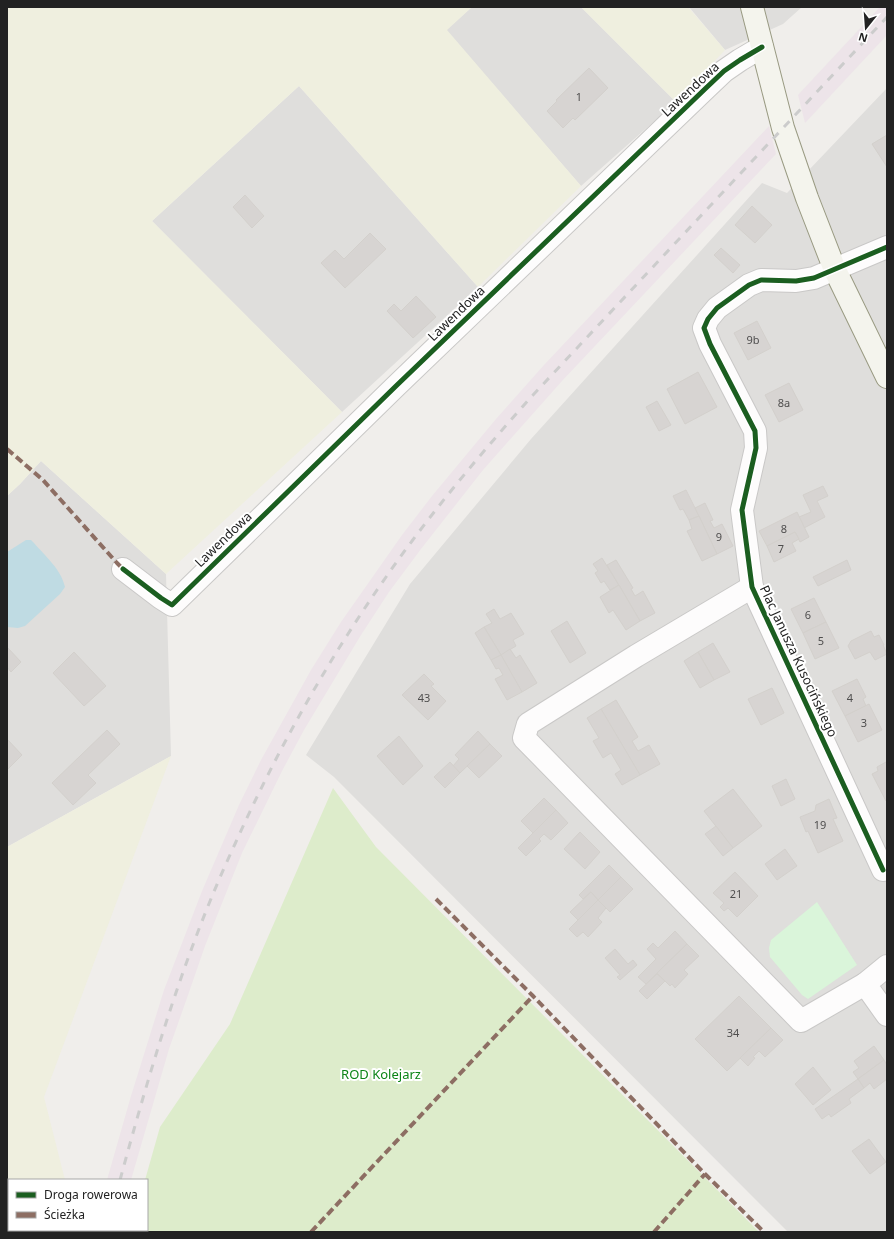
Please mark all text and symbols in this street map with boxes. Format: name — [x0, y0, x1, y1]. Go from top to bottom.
north arrow — [846, 8, 886, 48]
text: N — [856, 30, 869, 47]
street label: Lawendowa — [657, 58, 723, 120]
house number: 1 — [576, 89, 582, 104]
street label: Lawendowa — [424, 281, 488, 345]
house number: 9b — [746, 332, 760, 347]
house number: 8a — [778, 395, 790, 410]
street label: Lawendowa — [191, 507, 255, 571]
house number: 8 — [781, 521, 787, 536]
house number: 9 — [716, 529, 722, 544]
house number: 7 — [778, 541, 784, 556]
street label: Plac Janusza Kusocińskiego — [756, 582, 842, 740]
house number: 6 — [805, 607, 811, 622]
house number: 5 — [818, 633, 824, 648]
house number: 43 — [418, 690, 430, 705]
house number: 4 — [847, 690, 854, 705]
house number: 3 — [861, 715, 867, 730]
house number: 19 — [814, 817, 826, 832]
house number: 21 — [730, 886, 742, 901]
house number: 34 — [727, 1025, 740, 1040]
park label: ROD Kolejarz — [341, 1065, 421, 1083]
legend — [8, 1179, 148, 1231]
text: Droga rowerowa — [44, 1186, 138, 1203]
text: Ścieżka — [44, 1206, 85, 1223]

